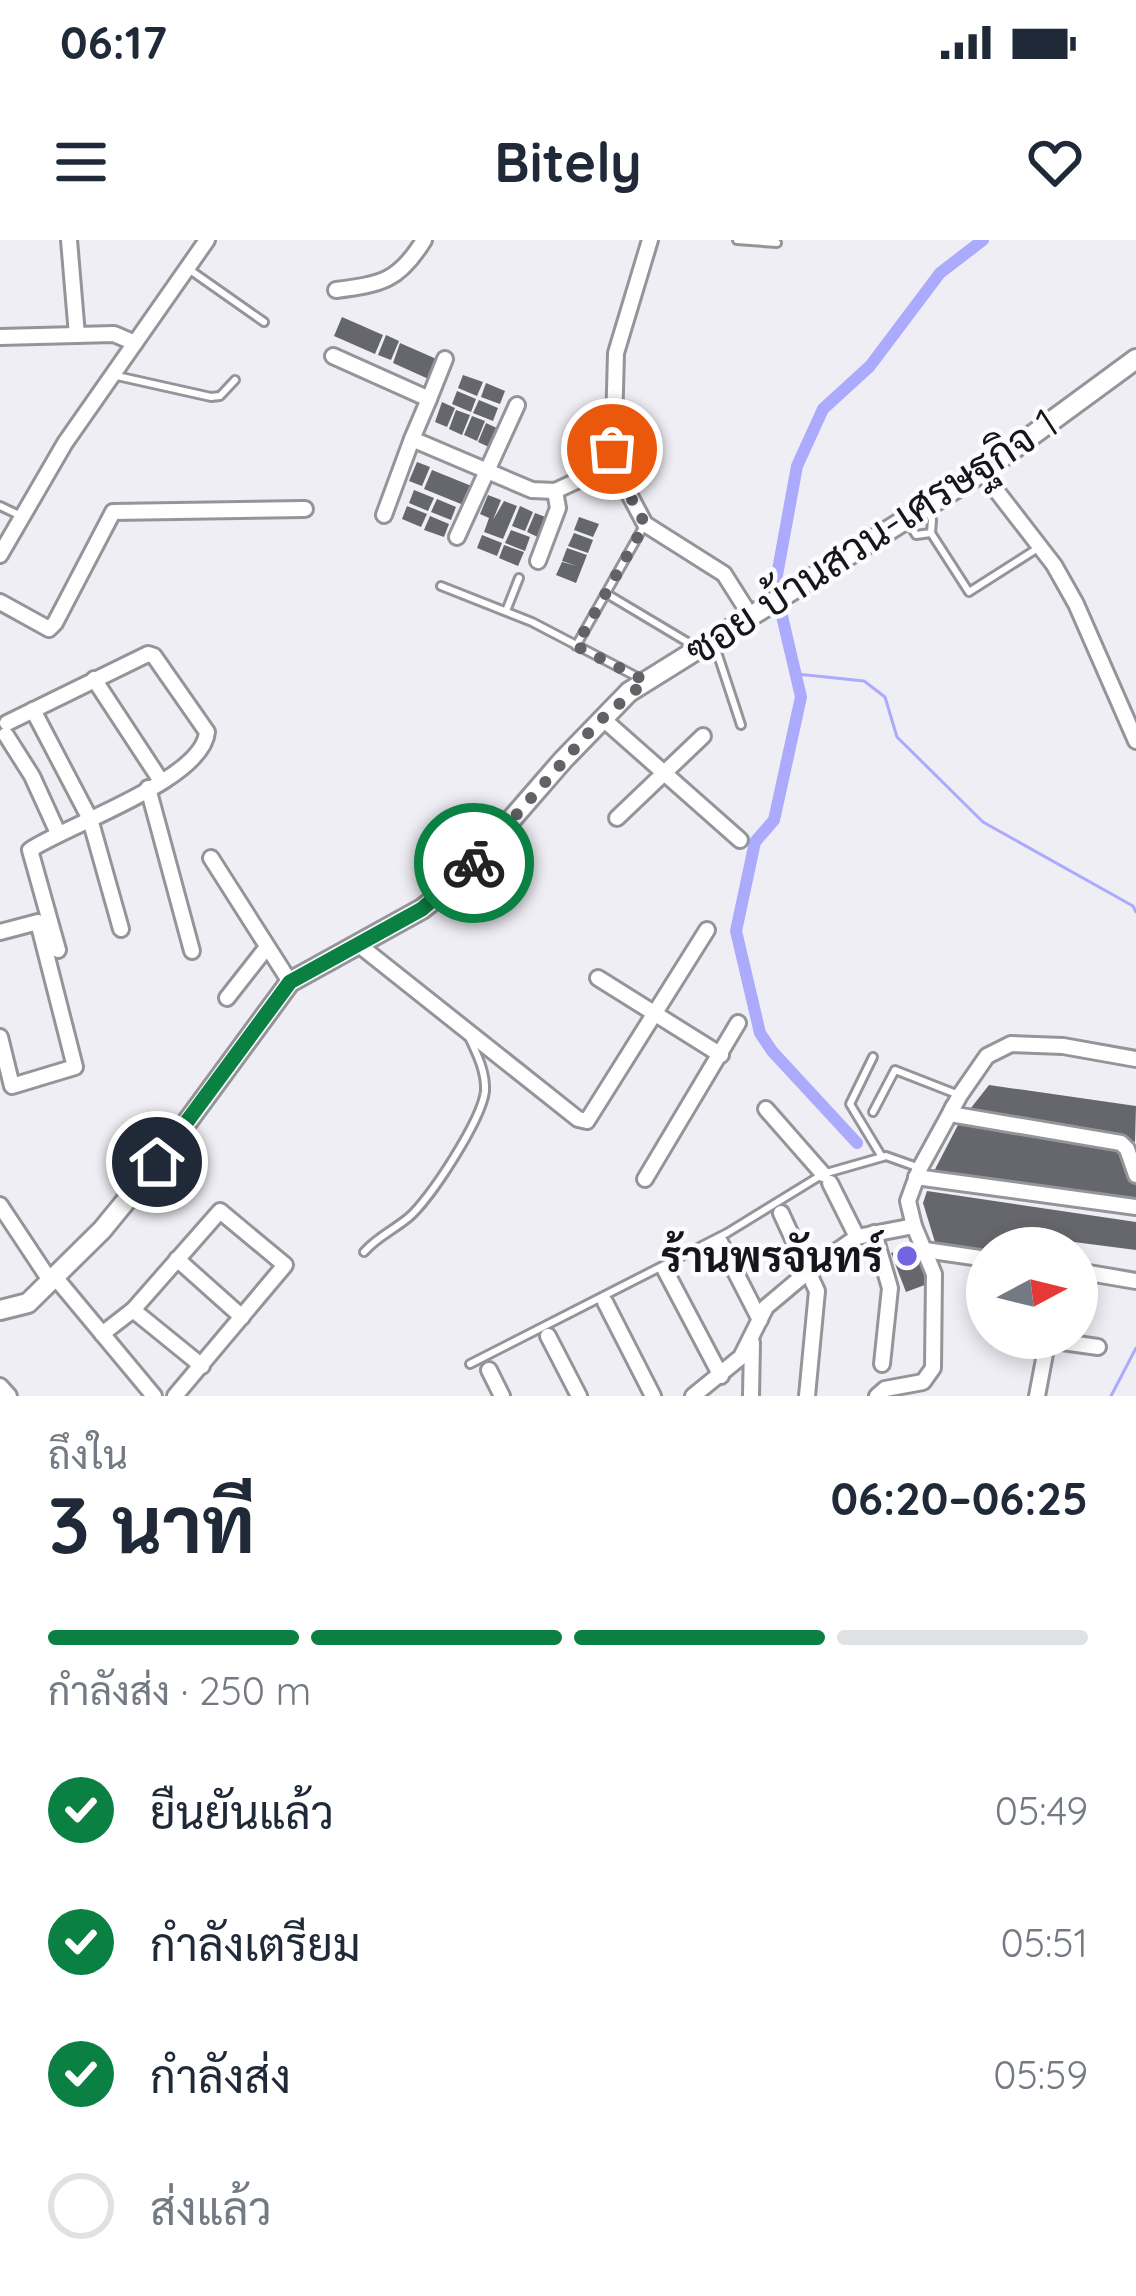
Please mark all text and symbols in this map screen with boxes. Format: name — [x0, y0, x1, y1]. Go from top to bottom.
text: 06:17 — [60, 14, 167, 70]
text: Bitely — [494, 128, 642, 196]
icon: menu — [48, 129, 114, 195]
icon: heart — [1022, 129, 1088, 195]
street label: ซอย บ้านสวน-เศรษฐกิจ 1 — [675, 396, 1068, 678]
pin — [561, 398, 663, 500]
icon: bag — [579, 416, 645, 482]
courier — [414, 803, 534, 923]
icon: bike — [441, 830, 507, 896]
pin — [106, 1111, 208, 1213]
icon: home — [124, 1129, 190, 1195]
north arrow — [966, 1227, 1098, 1359]
map controls — [966, 1227, 1098, 1359]
place label: ร้านพรจันทร์ — [661, 1230, 885, 1283]
marker: ร้านพรจันทร์ — [894, 1243, 920, 1269]
text: ถึงใน — [48, 1430, 128, 1479]
text: 06:20–06:25 — [830, 1470, 1088, 1526]
text: 3 นาที — [48, 1475, 255, 1573]
text: กำลังส่ง · 250 m — [48, 1666, 311, 1715]
icon: check — [48, 1777, 114, 1843]
text: ยืนยันแล้ว — [150, 1784, 334, 1840]
text: 05:49 — [995, 1786, 1088, 1835]
icon: check — [48, 1909, 114, 1975]
text: กำลังเตรียม — [150, 1916, 361, 1972]
text: 05:51 — [1001, 1918, 1088, 1967]
icon: check — [48, 2041, 114, 2107]
text: กำลังส่ง — [150, 2048, 291, 2104]
text: 05:59 — [993, 2050, 1088, 2099]
text: ส่งแล้ว — [150, 2180, 272, 2236]

